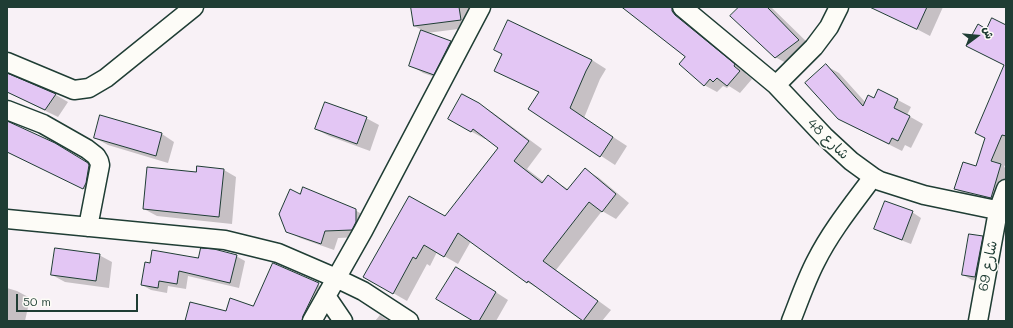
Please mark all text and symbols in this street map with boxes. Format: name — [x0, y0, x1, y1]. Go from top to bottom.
north arrow — [957, 16, 997, 56]
text: ش — [980, 25, 998, 40]
street label: شارع 48 — [804, 115, 852, 163]
street label: شارع 69 — [975, 239, 1001, 293]
scale bar — [18, 286, 140, 312]
text: 50 m — [23, 293, 51, 309]

